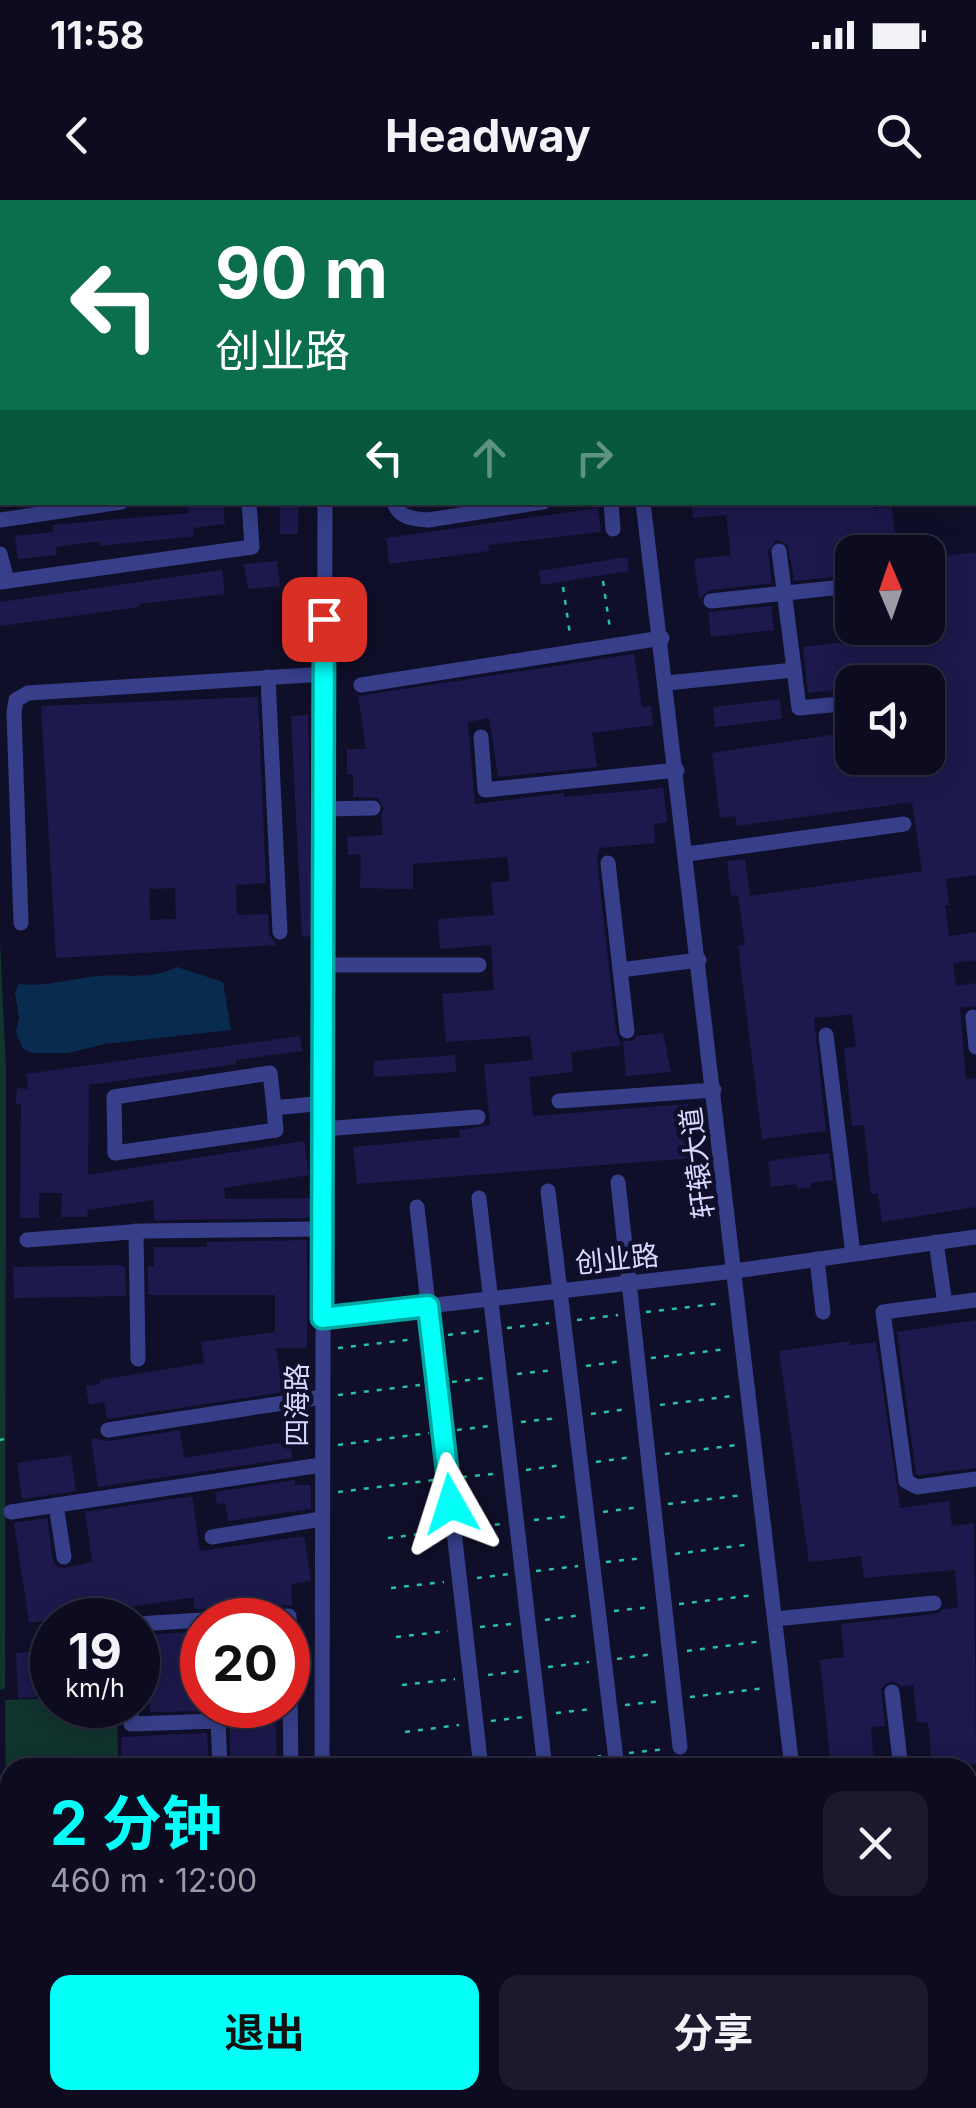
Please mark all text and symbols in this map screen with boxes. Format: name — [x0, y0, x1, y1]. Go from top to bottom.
text: 11:58 — [50, 12, 144, 58]
icon: back — [50, 108, 105, 163]
text: Headway — [385, 108, 591, 163]
icon: search — [871, 108, 926, 163]
text: 90 m — [215, 230, 388, 315]
icon: left — [50, 240, 180, 370]
text: 创业路 — [215, 323, 350, 378]
icon: left — [357, 430, 412, 485]
icon: ahead — [462, 430, 517, 485]
icon: right — [567, 430, 622, 485]
north arrow — [835, 535, 945, 645]
map controls — [835, 535, 945, 775]
pin — [282, 577, 367, 662]
icon: arrive — [297, 592, 352, 647]
button: sound — [835, 665, 945, 775]
street label: 轩辕大道 — [673, 1105, 721, 1221]
street label: 创业路 — [573, 1238, 661, 1280]
street label: 四海路 — [280, 1363, 314, 1447]
position arrow — [399, 1452, 503, 1556]
speed limit sign: 20 — [180, 1598, 310, 1728]
text: 19 — [68, 1621, 122, 1681]
text: km/h — [65, 1673, 125, 1703]
text: 2 分钟 — [50, 1787, 222, 1859]
button: close — [823, 1791, 928, 1896]
text: 460 m · 12:00 — [50, 1861, 257, 1900]
button: 退出 — [50, 1975, 479, 2090]
button: 分享 — [499, 1975, 928, 2090]

